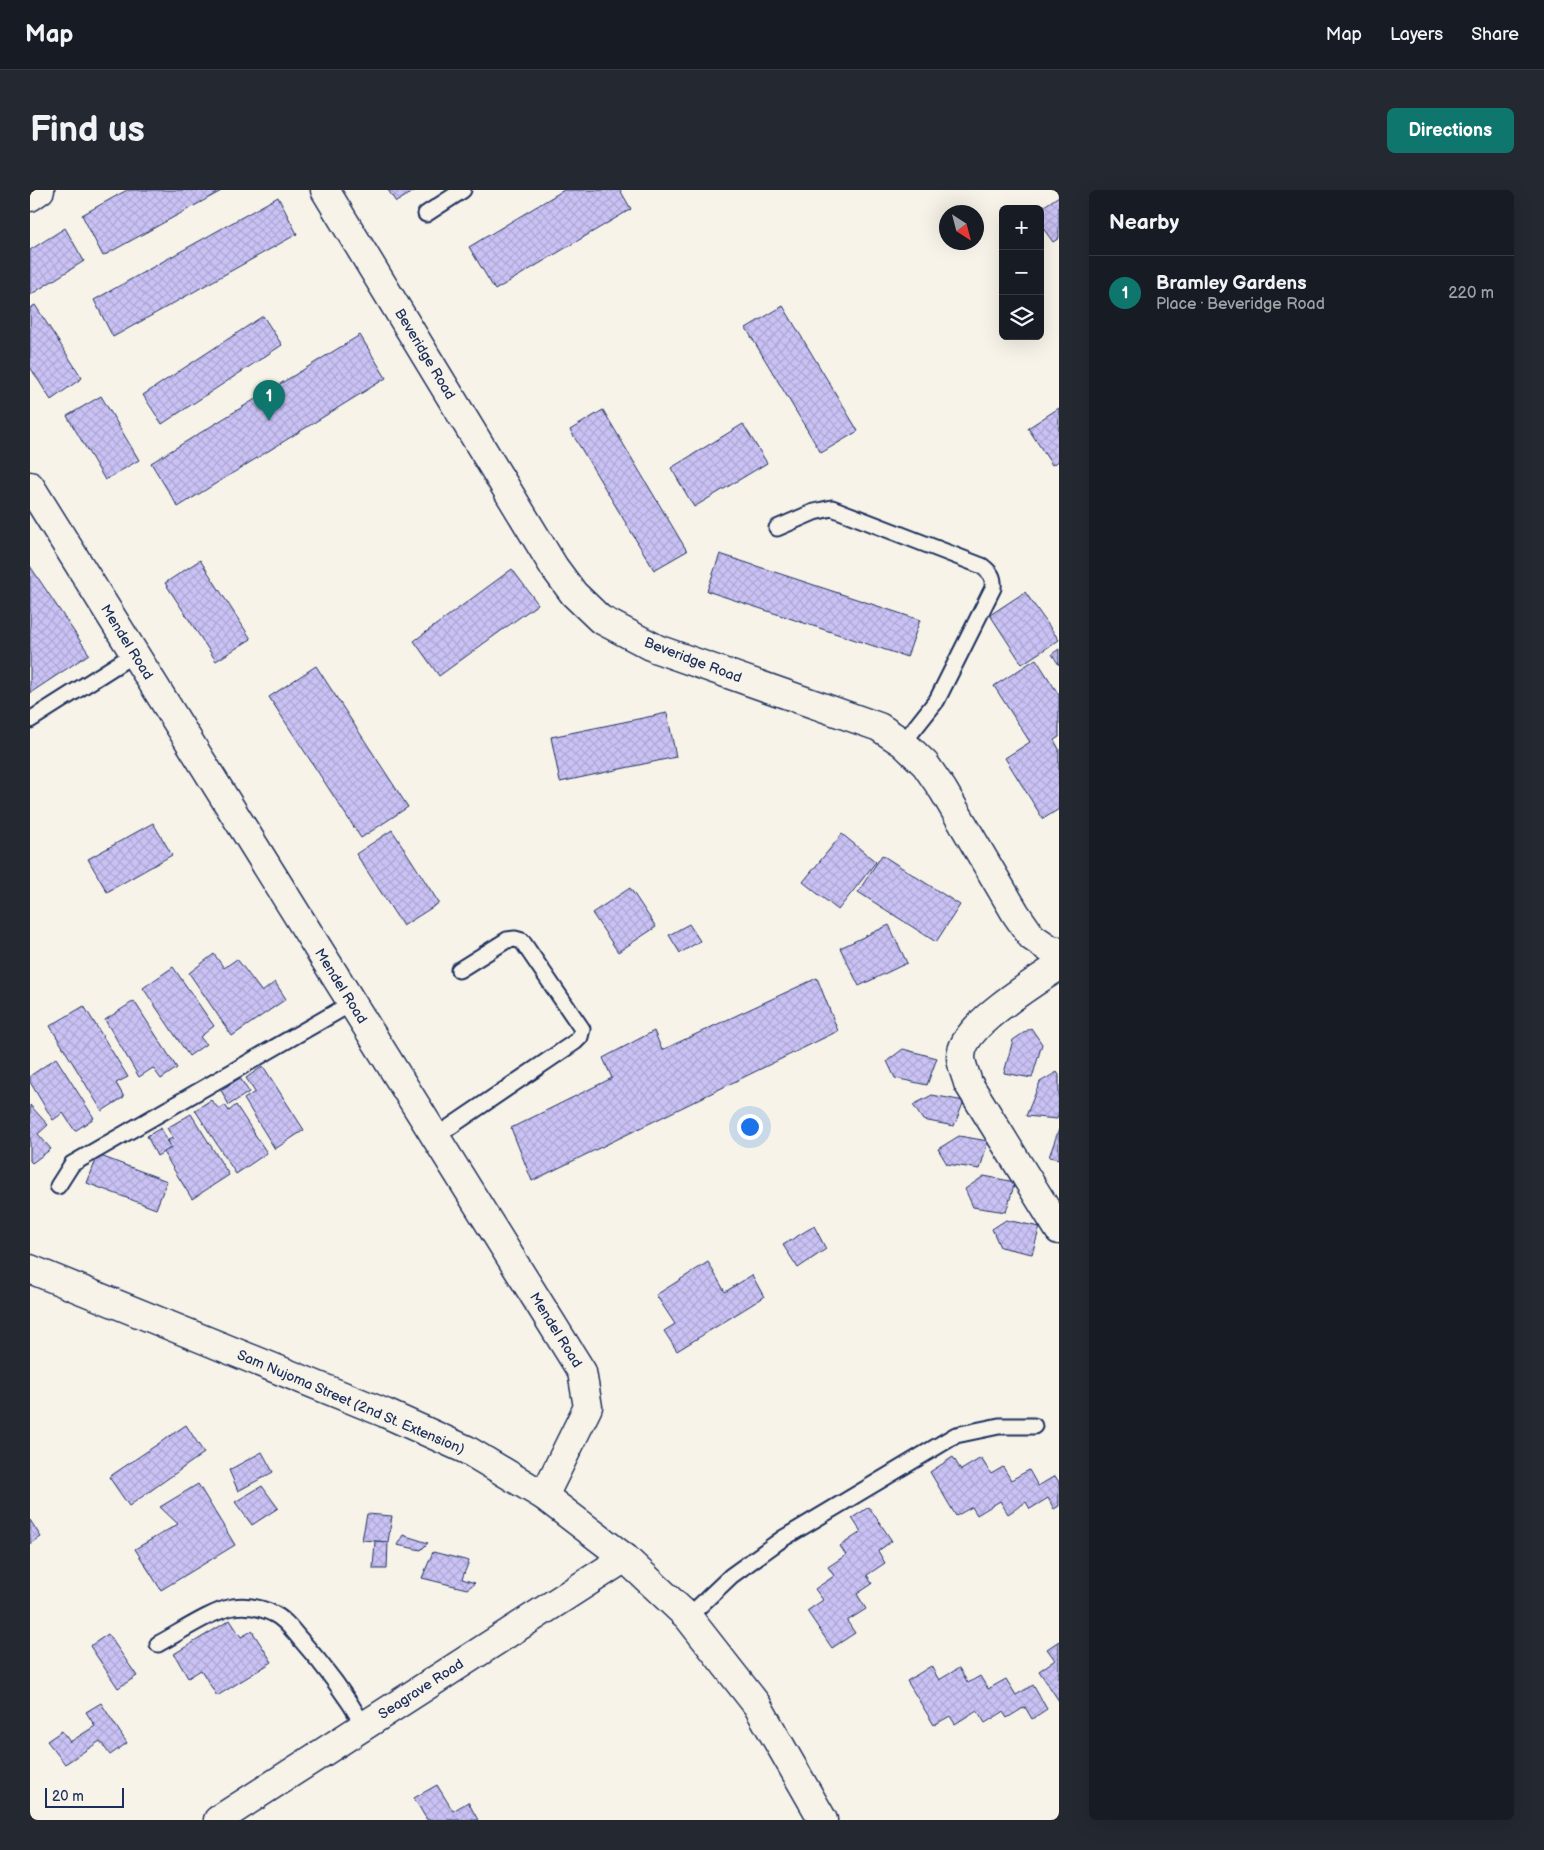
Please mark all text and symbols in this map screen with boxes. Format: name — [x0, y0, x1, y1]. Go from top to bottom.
text: Map — [25, 20, 73, 49]
text: Map — [1326, 24, 1362, 45]
text: Layers — [1390, 24, 1443, 45]
text: Share — [1471, 24, 1519, 45]
button: Directions — [1387, 108, 1514, 153]
text: Find us — [30, 109, 145, 152]
north arrow — [939, 205, 984, 250]
map controls — [999, 205, 1044, 340]
button: + — [999, 205, 1044, 250]
text: Nearby — [1109, 210, 1179, 235]
button: − — [999, 250, 1044, 295]
text: Bramley Gardens — [1156, 272, 1307, 295]
text: 1 — [1122, 284, 1128, 303]
text: 220 m — [1448, 284, 1494, 303]
button: layers — [999, 295, 1044, 340]
text: Place · Beveridge Road — [1156, 295, 1325, 314]
street label: Beveridge Road — [391, 305, 459, 403]
pin: 1 — [253, 380, 285, 421]
street label: Mendel Road — [97, 601, 157, 683]
street label: Beveridge Road — [642, 634, 744, 686]
street label: Mendel Road — [311, 945, 371, 1027]
your location — [737, 1114, 763, 1140]
street label: Mendel Road — [526, 1289, 586, 1371]
street label: Sam Nujoma Street (2nd St. Extension) — [235, 1346, 467, 1458]
street label: Seagrave Road — [375, 1655, 467, 1723]
scale bar — [45, 1785, 124, 1808]
text: 20 m — [52, 1788, 84, 1805]

